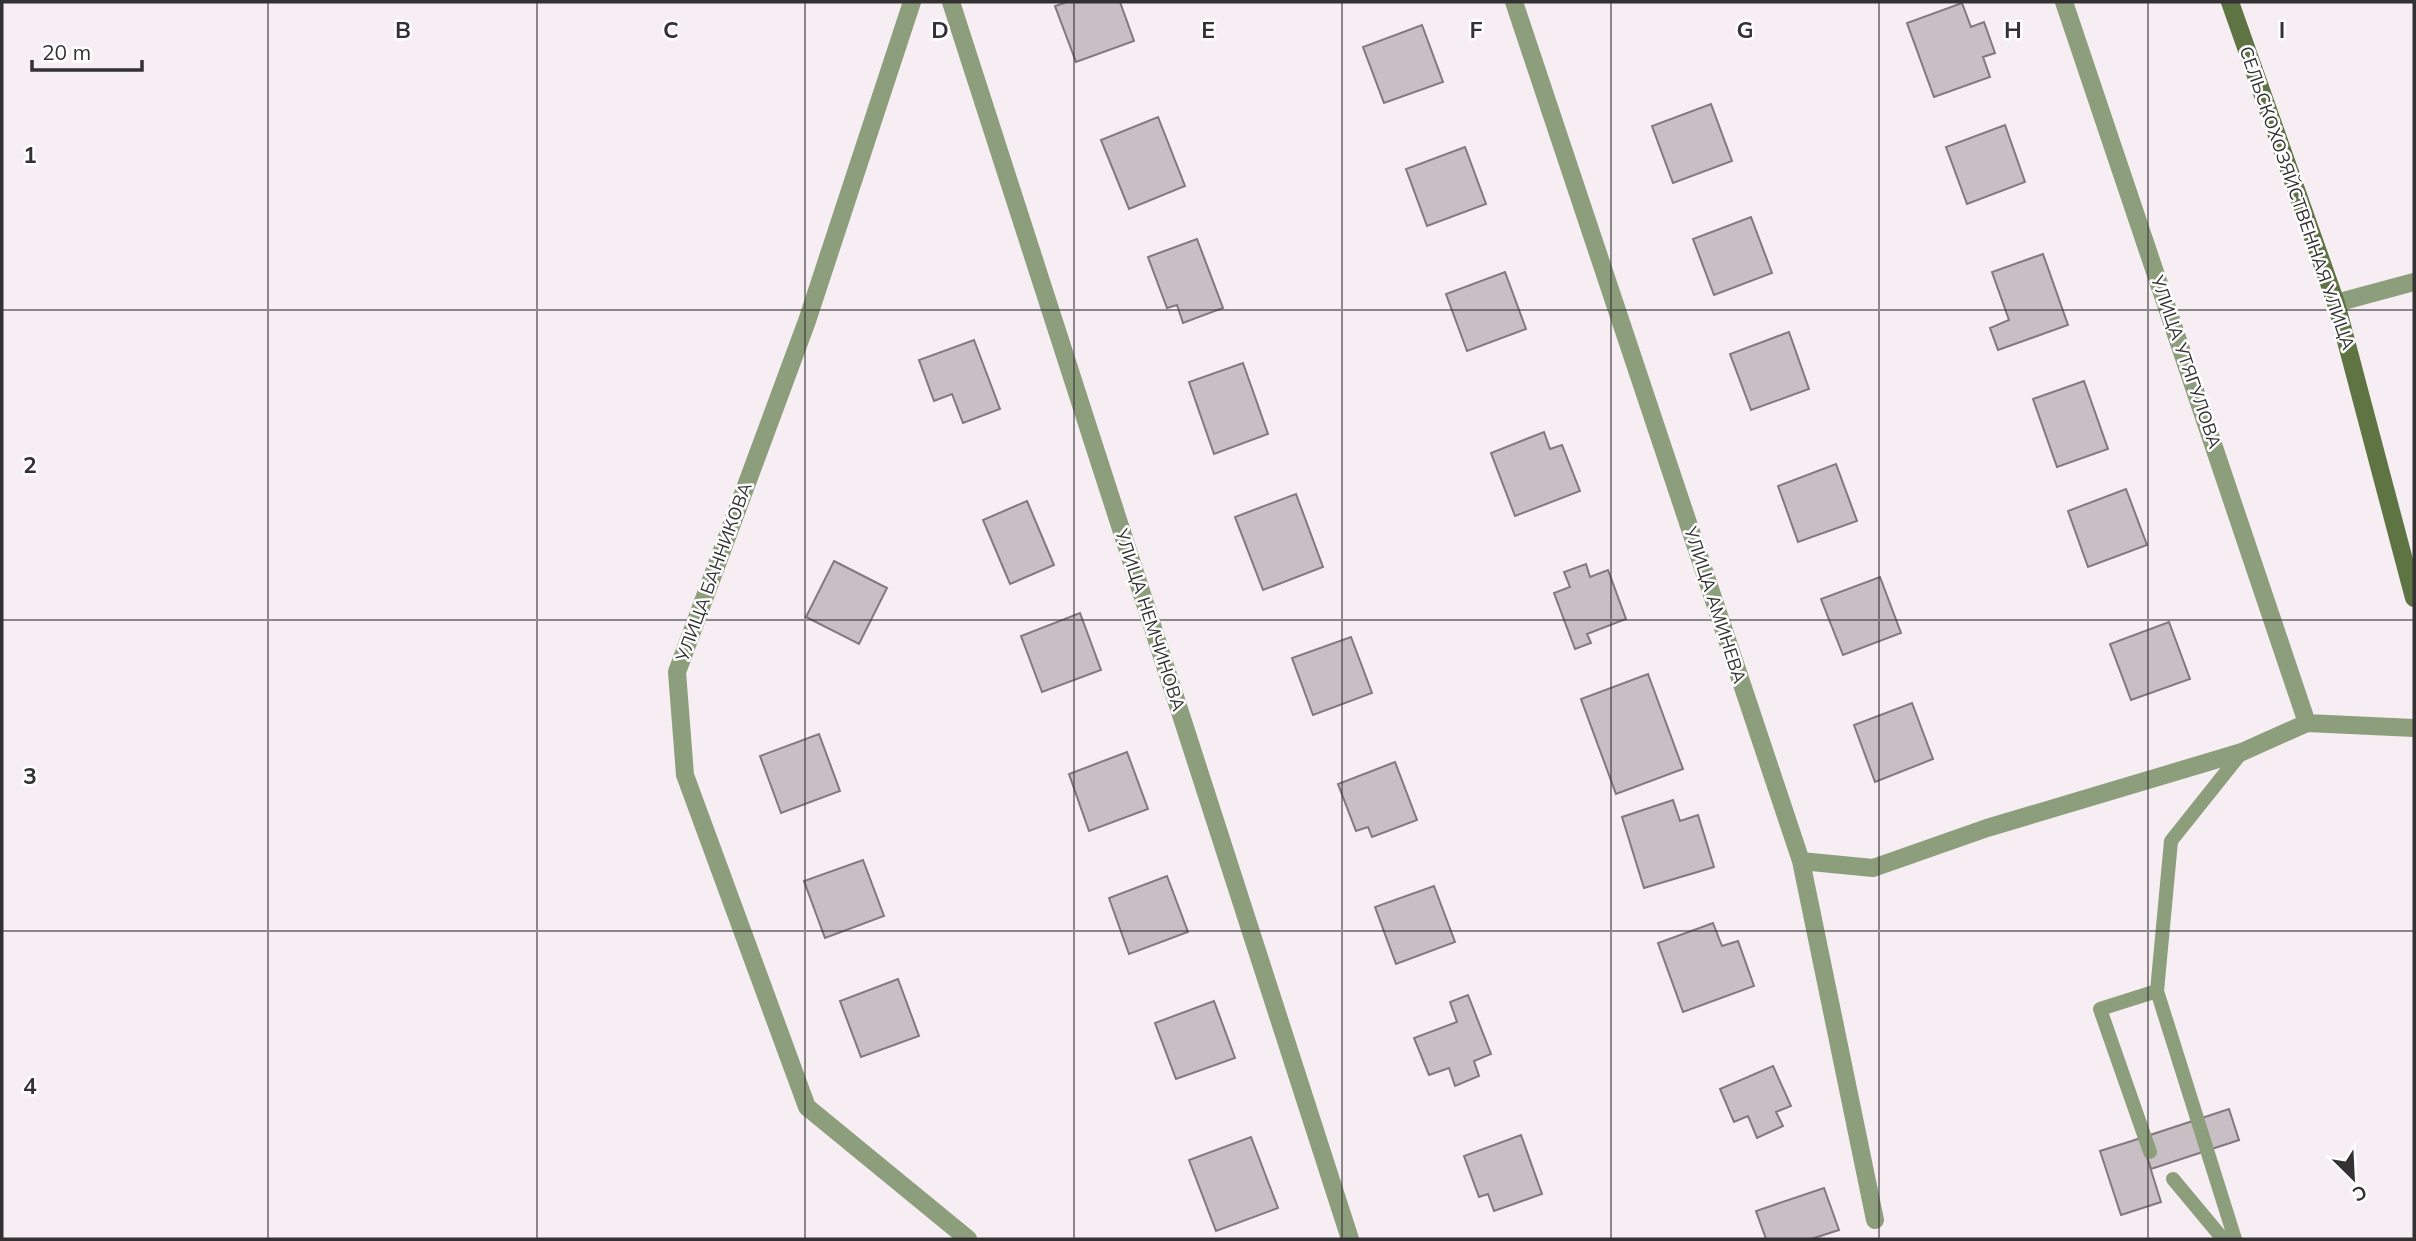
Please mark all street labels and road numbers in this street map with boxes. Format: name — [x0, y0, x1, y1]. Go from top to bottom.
street label: СЕЛЬСКОХОЗЯЙСТВЕННАЯ УЛИЦА — [2235, 43, 2360, 353]
street label: УЛИЦА УТЯГУЛОВА — [2146, 271, 2227, 451]
street label: УЛИЦА БАННИКОВА — [670, 479, 757, 665]
street label: УЛИЦА АМИНЕВА — [1679, 523, 1752, 686]
street label: УЛИЦА НЕМЧИНОВА — [1110, 525, 1191, 714]

